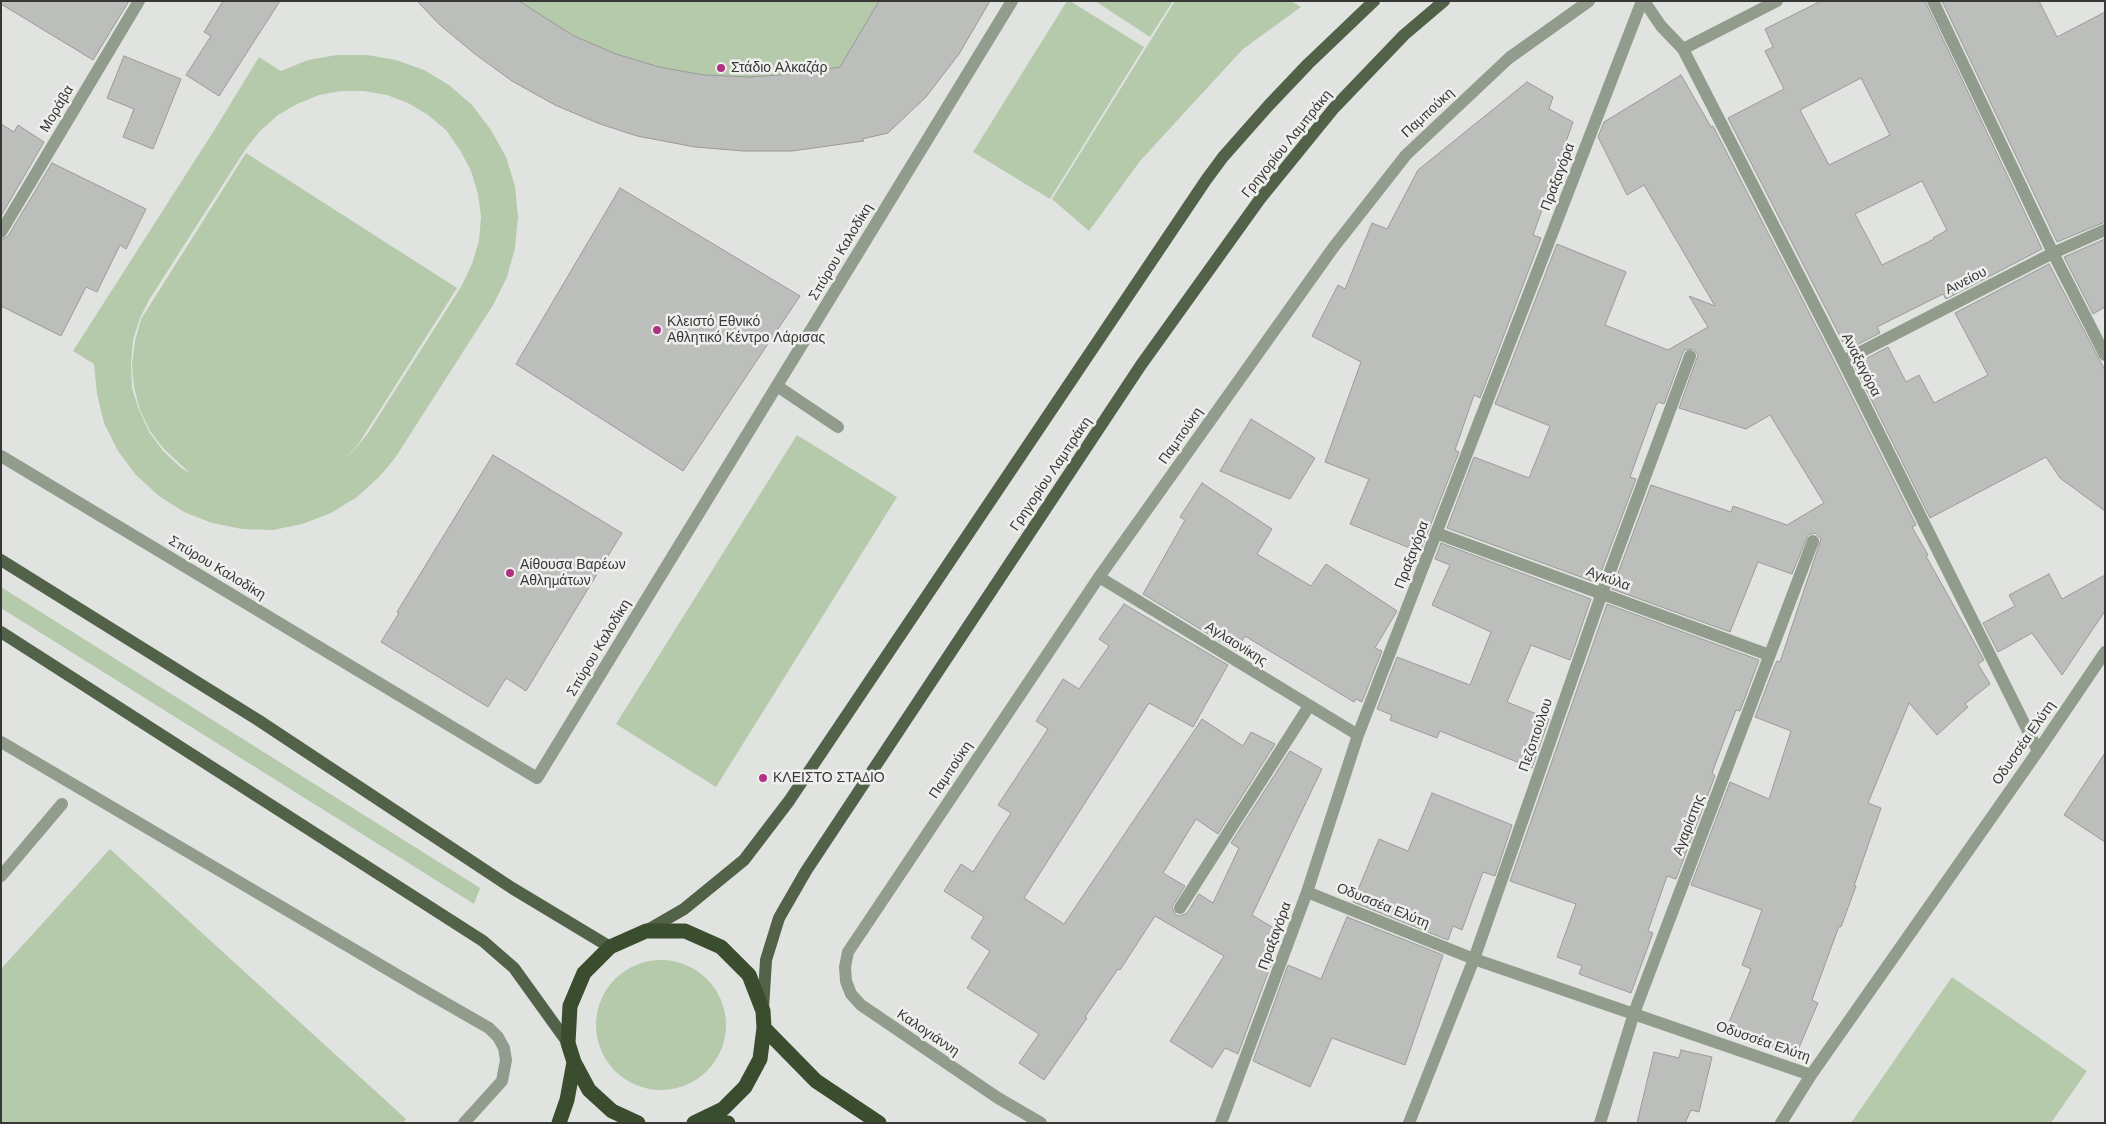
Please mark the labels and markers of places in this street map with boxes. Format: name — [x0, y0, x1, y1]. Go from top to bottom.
place label: Στάδιο Αλκαζάρ — [731, 60, 827, 76]
marker: Στάδιο Αλκαζάρ — [715, 62, 727, 74]
place label: Κλειστό Εθνικό Αθλητικό Κέντρο Λάρισας — [667, 314, 825, 347]
marker: Κλειστό Εθνικό Αθλητικό Κέντρο Λάρισας — [651, 324, 663, 336]
place label: Αίθουσα Βαρέων Αθλημάτων — [520, 557, 626, 590]
marker: Αίθουσα Βαρέων Αθλημάτων — [504, 567, 516, 579]
place label: ΚΛΕΙΣΤΟ ΣΤΑΔΙΟ — [773, 770, 885, 786]
marker: ΚΛΕΙΣΤΟ ΣΤΑΔΙΟ — [757, 772, 769, 784]

